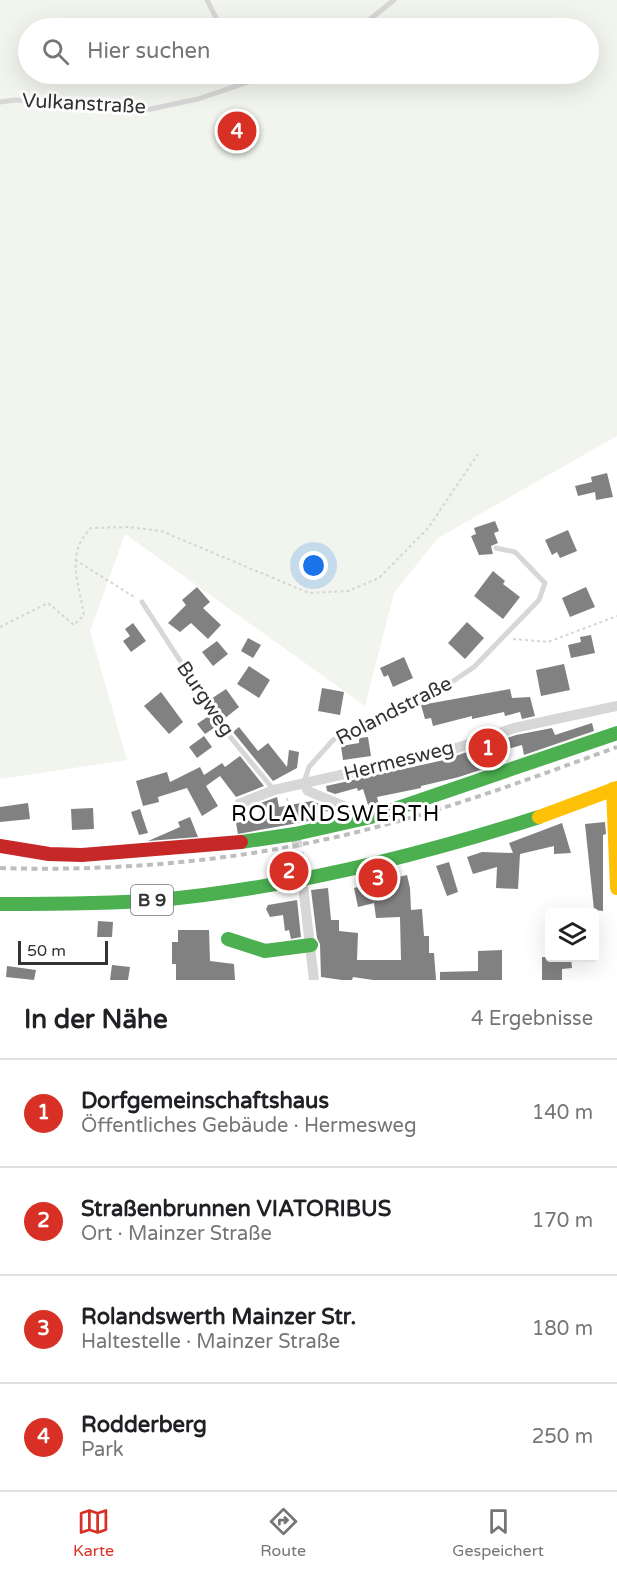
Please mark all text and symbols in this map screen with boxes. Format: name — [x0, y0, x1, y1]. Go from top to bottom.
search box — [18, 18, 599, 84]
icon: search — [39, 35, 72, 68]
text: Hier suchen — [87, 38, 210, 64]
street label: Vulkanstraße — [22, 89, 146, 119]
pin: 4 — [218, 108, 256, 154]
your location — [299, 551, 328, 580]
street label: Burgweg — [171, 657, 239, 741]
street label: Rolandstraße — [332, 671, 456, 751]
pin: 1 — [468, 726, 508, 771]
street label: Hermesweg — [341, 736, 457, 786]
district label: ROLANDSWERTH — [231, 801, 441, 827]
pin: 2 — [270, 848, 308, 894]
pin: 3 — [358, 856, 398, 900]
road number: B 9 — [131, 885, 173, 915]
map controls — [545, 908, 599, 962]
button: layers — [545, 908, 599, 962]
scale bar — [18, 938, 108, 965]
text: 50 m — [27, 941, 66, 961]
text: In der Nähe — [24, 1004, 168, 1035]
text: 4 Ergebnisse — [471, 1007, 593, 1031]
text: Dorfgemeinschaftshaus — [81, 1088, 329, 1114]
text: 1 — [37, 1101, 50, 1125]
text: 140 m — [532, 1101, 593, 1125]
text: Öffentliches Gebäude · Hermesweg — [81, 1114, 417, 1138]
text: Straßenbrunnen VIATORIBUS — [81, 1196, 391, 1222]
text: 2 — [37, 1209, 50, 1233]
text: 170 m — [532, 1209, 593, 1233]
text: Ort · Mainzer Straße — [81, 1222, 272, 1246]
text: Rolandswerth Mainzer Str. — [81, 1304, 356, 1330]
text: 3 — [37, 1317, 50, 1341]
text: 180 m — [532, 1317, 593, 1341]
text: Haltestelle · Mainzer Straße — [81, 1330, 340, 1354]
text: Rodderberg — [81, 1412, 207, 1438]
text: 4 — [37, 1425, 50, 1449]
text: 250 m — [532, 1425, 593, 1449]
text: Park — [81, 1438, 124, 1462]
tab: Karte — [73, 1505, 114, 1561]
tab: Route — [260, 1505, 306, 1561]
tab: Gespeichert — [452, 1505, 544, 1561]

